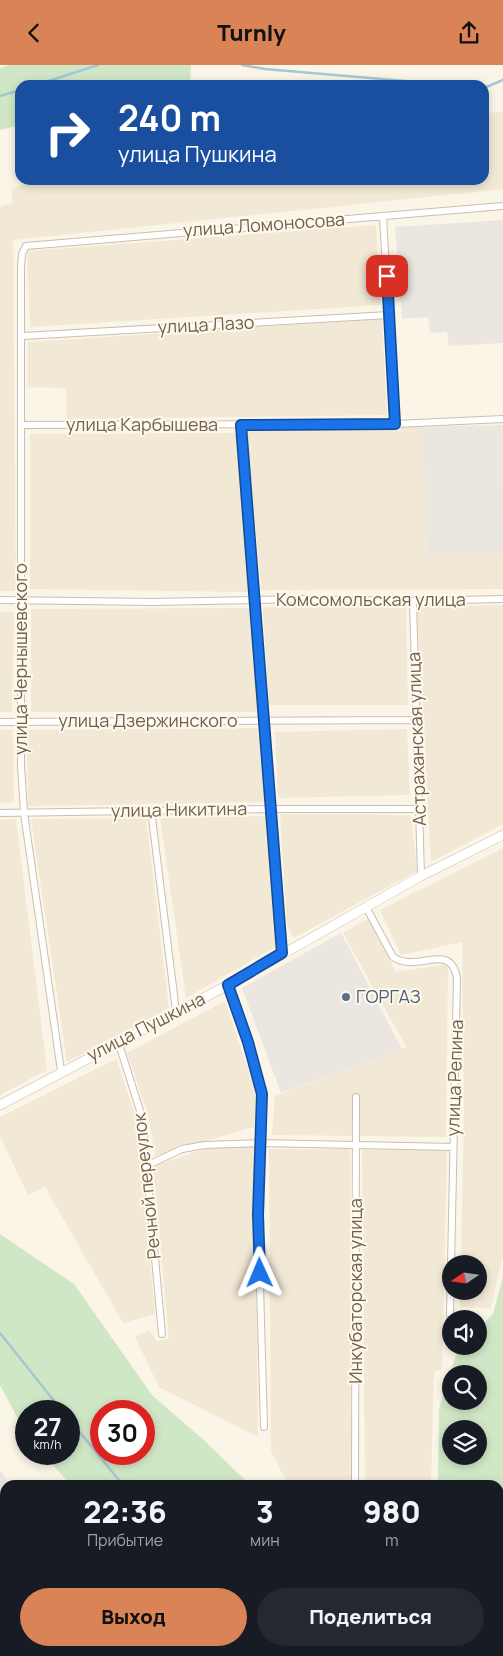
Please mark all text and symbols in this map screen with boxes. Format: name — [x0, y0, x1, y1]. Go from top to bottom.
text: Turnly — [217, 18, 286, 48]
icon: back — [20, 19, 48, 47]
icon: share — [455, 19, 483, 47]
text: 240 m — [118, 94, 221, 142]
icon: right — [35, 100, 100, 165]
text: улица Пушкина — [118, 139, 277, 169]
street label: улица Ломоносова — [182, 206, 346, 242]
pin — [366, 255, 408, 297]
icon: arrive — [373, 262, 401, 290]
street label: улица Лазо — [157, 309, 255, 339]
street label: улица Карбышева — [66, 412, 218, 436]
street label: улица Чернышевского — [8, 563, 32, 755]
street label: Комсомольская улица — [276, 587, 466, 611]
street label: Астраханская улица — [401, 652, 431, 826]
street label: улица Дзержинского — [58, 708, 238, 732]
street label: улица Никитина — [111, 796, 247, 822]
place label: ГОРГАЗ — [356, 984, 421, 1008]
street label: улица Пушкина — [82, 986, 209, 1066]
marker: ГОРГАЗ — [340, 991, 352, 1003]
street label: улица Репина — [440, 1019, 468, 1137]
street label: Речной переулок — [126, 1111, 166, 1261]
street label: Инкубаторская улица — [343, 1198, 367, 1384]
position arrow — [233, 1246, 285, 1298]
north arrow — [442, 1255, 488, 1300]
map controls — [442, 1255, 487, 1465]
button: sound — [442, 1310, 487, 1355]
button: search — [442, 1365, 487, 1410]
speed limit sign: 30 — [90, 1400, 155, 1465]
text: 27 — [33, 1409, 62, 1444]
button: layers — [442, 1420, 487, 1465]
text: km/h — [34, 1436, 61, 1453]
text: 22:36 — [83, 1491, 167, 1532]
text: 3 — [256, 1491, 274, 1532]
text: 980 — [363, 1491, 421, 1532]
text: Прибытие — [87, 1529, 163, 1551]
text: мин — [250, 1529, 280, 1551]
text: m — [385, 1529, 399, 1551]
button: Выход — [20, 1588, 247, 1646]
button: Поделиться — [257, 1588, 484, 1646]

